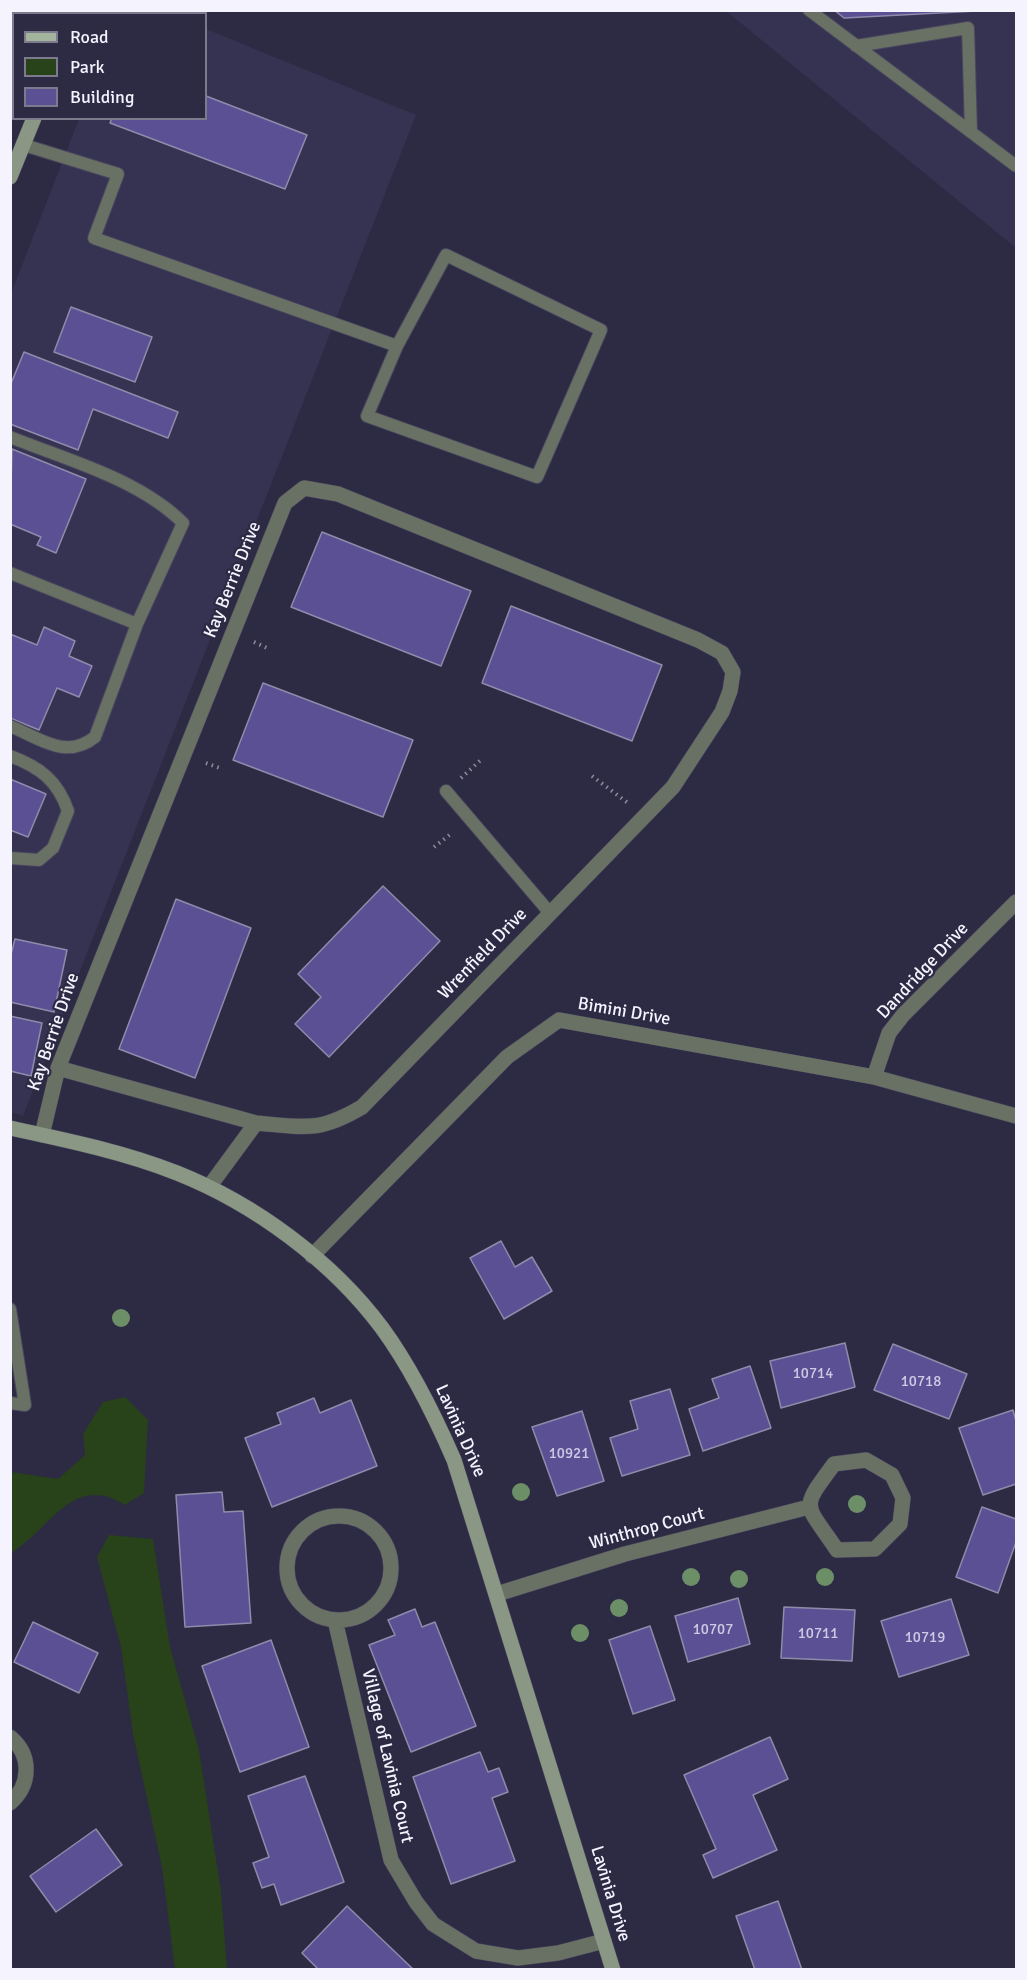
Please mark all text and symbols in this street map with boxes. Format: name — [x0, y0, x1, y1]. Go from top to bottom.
legend — [12, 12, 207, 120]
text: Road — [70, 26, 109, 48]
text: Park — [70, 56, 105, 78]
text: Building — [70, 86, 134, 108]
street label: Kay Berrie Drive — [200, 519, 266, 641]
street label: Wrenfield Drive — [434, 904, 532, 1004]
street label: Dandridge Drive — [873, 918, 973, 1024]
street label: Kay Berrie Drive — [24, 970, 84, 1094]
street label: Bimini Drive — [576, 993, 672, 1031]
house number: 10714 — [793, 1365, 833, 1383]
house number: 10718 — [901, 1373, 941, 1391]
street label: Lavinia Drive — [430, 1381, 490, 1481]
house number: 10921 — [549, 1445, 589, 1463]
street label: Winthrop Court — [587, 1503, 707, 1555]
house number: 10707 — [693, 1621, 733, 1639]
house number: 10711 — [798, 1625, 838, 1643]
house number: 10719 — [905, 1629, 945, 1647]
street label: Village of Lavinia Court — [356, 1667, 418, 1845]
street label: Lavinia Drive — [585, 1844, 635, 1944]

